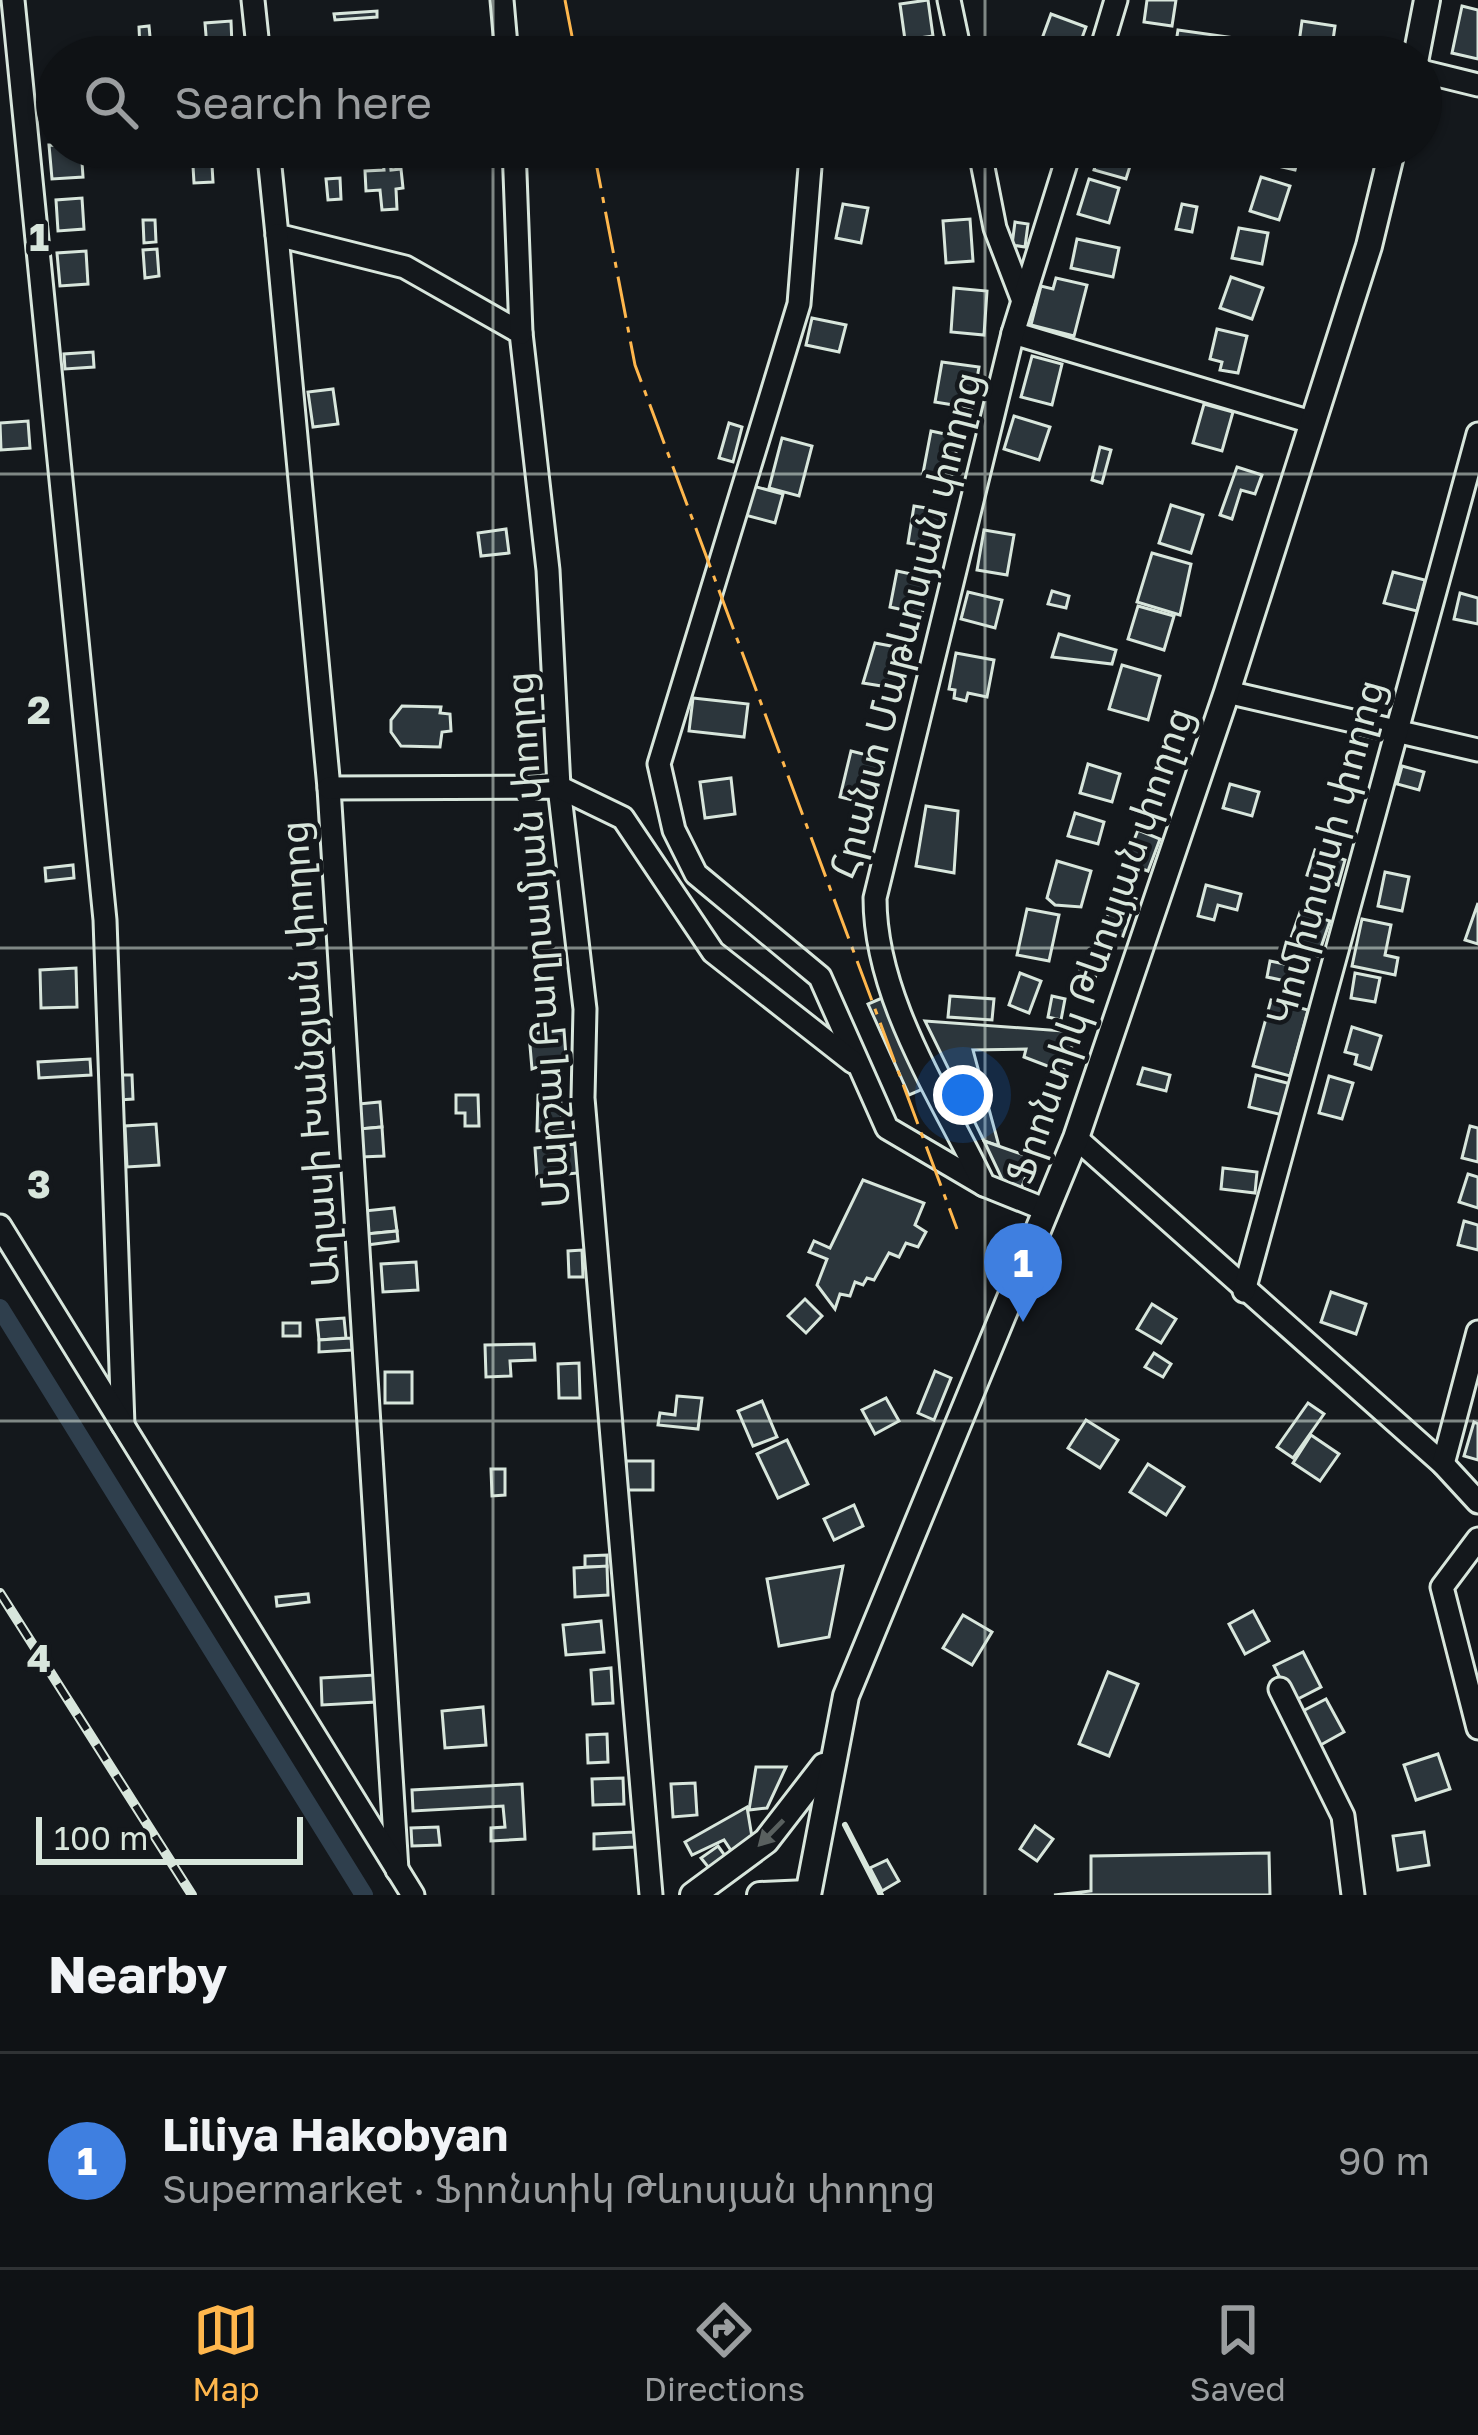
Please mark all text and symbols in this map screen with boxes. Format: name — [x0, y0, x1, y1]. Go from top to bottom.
search box — [36, 36, 1442, 168]
icon: search — [78, 69, 144, 135]
text: Search here — [174, 75, 432, 129]
text: 1 — [29, 213, 49, 260]
street label: Հրանտ Մաթևոսյան փողոց — [819, 367, 990, 883]
street label: Մարշալ Բաղրամյան փողոց — [494, 670, 579, 1210]
street label: Կոմիտասի փողոց — [1256, 674, 1393, 1030]
text: 2 — [27, 686, 51, 733]
street label: Ֆրոնտիկ Թևոսյան փողոց — [995, 701, 1202, 1189]
street label: Աղասի Խանջյան փողոց — [269, 819, 348, 1289]
your location — [933, 1065, 993, 1125]
text: 3 — [27, 1160, 51, 1207]
pin: 1 — [984, 1223, 1062, 1322]
text: 4 — [27, 1634, 51, 1681]
scale bar — [36, 1811, 303, 1864]
text: 100 m — [54, 1818, 148, 1857]
one-way arrow — [758, 1818, 786, 1847]
text: Nearby — [48, 1943, 227, 2004]
text: Liliya Hakobyan — [162, 2107, 508, 2161]
text: 1 — [77, 2137, 97, 2184]
text: 90 m — [1338, 2137, 1430, 2184]
text: Supermarket · Ֆրոնտիկ Թևոսյան փողոց — [162, 2165, 935, 2212]
tab: Map — [192, 2297, 260, 2408]
tab: Directions — [644, 2297, 805, 2408]
tab: Saved — [1189, 2297, 1286, 2408]

